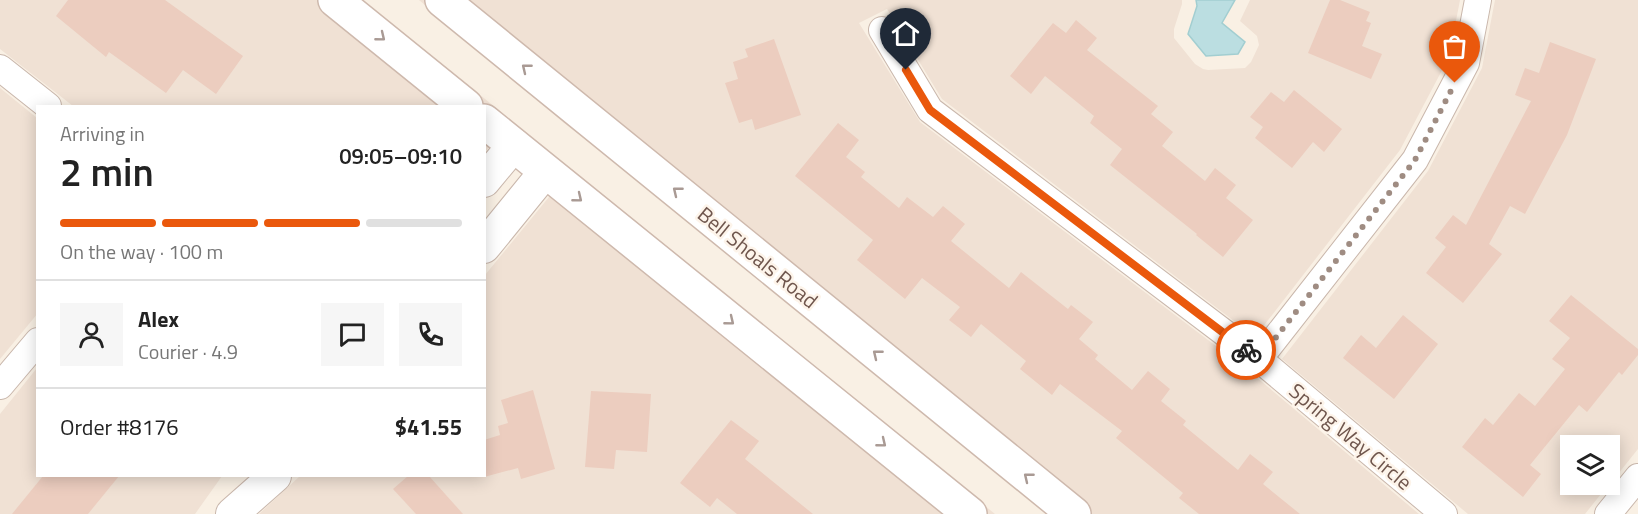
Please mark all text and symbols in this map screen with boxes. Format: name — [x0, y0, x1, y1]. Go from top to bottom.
pin — [880, 8, 931, 70]
icon: home — [889, 17, 922, 50]
pin — [1429, 21, 1480, 83]
one-way arrow — [374, 29, 385, 40]
icon: bag — [1438, 30, 1471, 63]
one-way arrow — [522, 64, 533, 75]
text: Arriving in — [60, 118, 145, 149]
text: 09:05–09:10 — [339, 139, 462, 173]
text: 2 min — [60, 142, 154, 201]
one-way arrow — [673, 187, 684, 198]
one-way arrow — [572, 191, 583, 202]
street label: Bell Shoals Road — [691, 198, 825, 316]
text: On the way · 100 m — [60, 236, 223, 267]
text: Alex — [138, 302, 179, 336]
button: person — [60, 303, 123, 366]
button: chat — [321, 303, 384, 366]
button: phone — [399, 303, 462, 366]
one-way arrow — [723, 313, 734, 324]
courier — [1216, 320, 1276, 380]
icon: bike — [1230, 334, 1263, 367]
text: Courier · 4.9 — [138, 336, 238, 367]
one-way arrow — [873, 350, 884, 361]
street label: Spring Way Circle — [1282, 375, 1420, 497]
text: Order #8176 — [60, 410, 179, 444]
text: $41.55 — [395, 410, 462, 444]
map controls — [1560, 435, 1620, 495]
button: layers — [1560, 435, 1620, 495]
one-way arrow — [875, 436, 886, 447]
one-way arrow — [1024, 473, 1035, 484]

